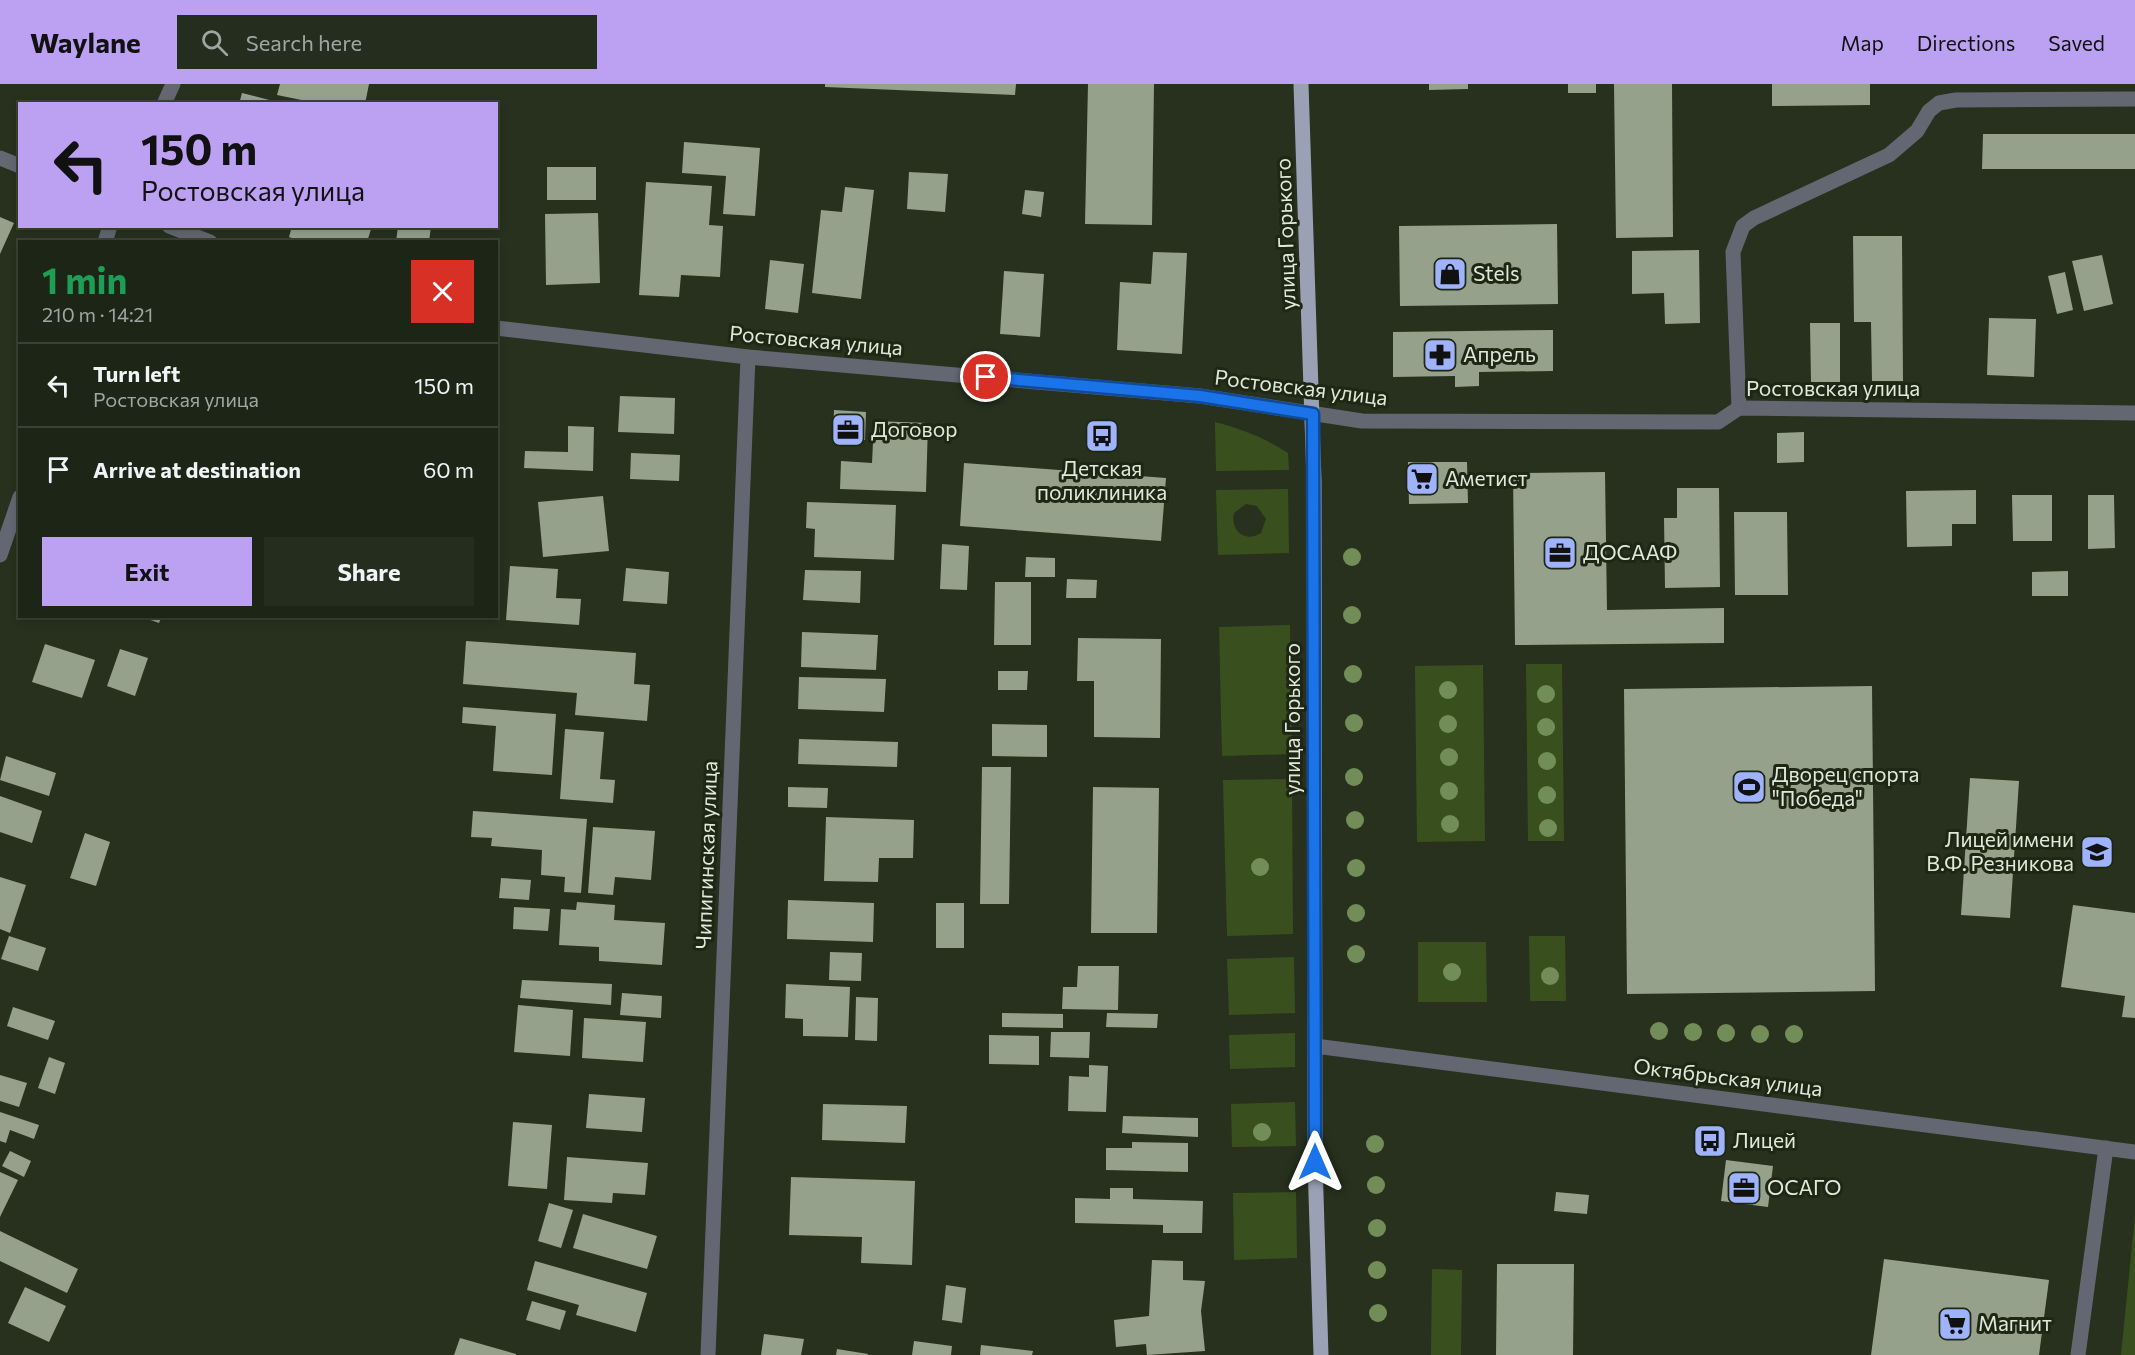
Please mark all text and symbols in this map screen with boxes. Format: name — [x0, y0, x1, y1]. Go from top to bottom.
search box — [177, 15, 597, 69]
text: Waylane — [30, 25, 141, 59]
icon: search — [198, 26, 231, 59]
text: Search here — [246, 29, 362, 56]
text: Map — [1841, 30, 1884, 55]
text: Directions — [1917, 30, 2015, 55]
text: Saved — [2048, 30, 2105, 55]
text: 150 m — [141, 122, 257, 174]
icon: left — [42, 126, 120, 204]
street label: улица Горького — [1269, 158, 1300, 311]
text: Ростовская улица — [141, 174, 365, 207]
shop icon: Stels — [1432, 256, 1468, 292]
text: 1 min — [42, 257, 127, 301]
button: close — [411, 260, 474, 323]
place label: Stels — [1473, 260, 1520, 285]
text: 210 m · 14:21 — [42, 302, 153, 326]
street label: Ростовская улица — [728, 319, 904, 360]
pharmacy icon: Апрель — [1422, 337, 1458, 373]
place label: Апрель — [1463, 341, 1536, 366]
pin — [960, 351, 1011, 402]
text: Turn left — [93, 360, 180, 387]
icon: arrive — [969, 360, 1002, 393]
street label: Ростовская улица — [1213, 363, 1389, 410]
icon: left — [42, 369, 75, 402]
text: 150 m — [414, 372, 474, 399]
street label: Ростовская улица — [1746, 375, 1920, 400]
text: Ростовская улица — [93, 387, 259, 411]
office icon: Договор — [830, 412, 866, 448]
place label: Договор — [871, 416, 958, 441]
bus stop icon: Детская поликлиника — [1084, 418, 1120, 454]
icon: arrive — [42, 453, 75, 486]
place label: Детская поликлиника — [1037, 455, 1167, 504]
text: Arrive at destination — [93, 456, 301, 483]
text: 60 m — [423, 456, 474, 483]
supermarket icon: Аметист — [1404, 461, 1440, 497]
place label: Аметист — [1445, 465, 1528, 490]
office icon: ДОСААФ — [1542, 535, 1578, 571]
button: Exit — [42, 537, 252, 606]
button: Share — [264, 537, 474, 606]
place label: ДОСААФ — [1583, 539, 1677, 564]
street label: улица Горького — [1279, 643, 1304, 795]
street label: Чипигинская улица — [690, 760, 721, 950]
place label: Дворец спорта "Победа" — [1772, 761, 1920, 810]
sports icon: Дворец спорта "Победа" — [1731, 769, 1767, 805]
place label: Лицей имени В.Ф. Резникова — [1926, 826, 2074, 875]
school or university icon: Лицей имени В.Ф. Резникова — [2079, 834, 2115, 870]
street label: Октябрьская улица — [1632, 1053, 1824, 1101]
bus stop icon: Лицей — [1692, 1123, 1728, 1159]
place label: Лицей — [1733, 1127, 1796, 1152]
position arrow — [1283, 1130, 1347, 1194]
office icon: ОСАГО — [1726, 1170, 1762, 1206]
place label: ОСАГО — [1767, 1174, 1841, 1199]
supermarket icon: Магнит — [1937, 1306, 1973, 1342]
place label: Магнит — [1978, 1310, 2052, 1335]

